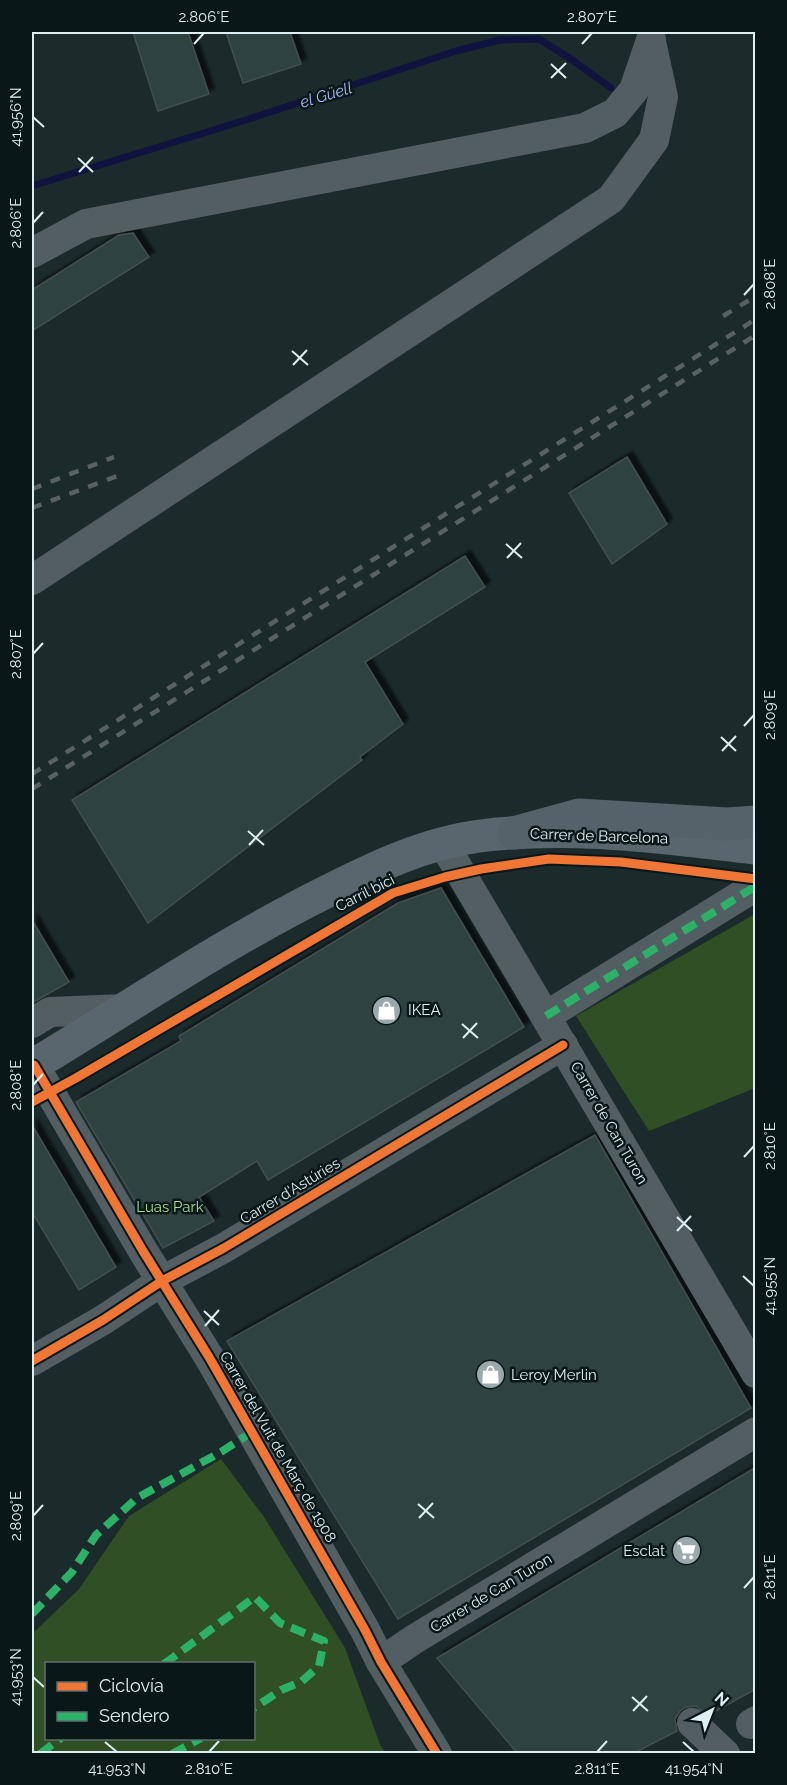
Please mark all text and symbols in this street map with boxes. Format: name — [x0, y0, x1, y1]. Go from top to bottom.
text: 2.806°E — [179, 8, 229, 26]
text: 2.807°E — [567, 8, 617, 26]
water label: el Güell — [298, 78, 354, 112]
text: 41.956°N — [7, 87, 25, 147]
text: 2.806°E — [7, 198, 25, 248]
text: 2.808°E — [761, 259, 779, 309]
text: 2.807°E — [7, 629, 25, 679]
text: 2.809°E — [761, 690, 779, 740]
street label: Carrer de Barcelona — [530, 825, 668, 847]
street label: Carril bici — [333, 871, 397, 915]
shop icon: IKEA — [371, 994, 403, 1026]
place label: IKEA — [408, 1001, 441, 1019]
street label: Carrer de Can Turon — [567, 1059, 651, 1187]
text: 2.808°E — [7, 1060, 25, 1110]
text: 2.810°E — [761, 1122, 779, 1170]
street label: Carrer d'Astúries — [237, 1154, 343, 1228]
park label: Luas Park — [136, 1198, 204, 1216]
text: 41.955°N — [761, 1257, 779, 1315]
street label: Carrer del Vuit de Març de 1908 — [216, 1348, 340, 1546]
shop icon: Leroy Merlin — [474, 1359, 506, 1391]
place label: Leroy Merlin — [511, 1366, 597, 1384]
text: 2.809°E — [7, 1491, 25, 1541]
supermarket icon: Esclat — [670, 1535, 702, 1567]
place label: Esclat — [623, 1542, 665, 1560]
street label: Carrer de Can Turon — [427, 1550, 555, 1636]
text: 2.811°E — [761, 1554, 779, 1600]
text: 41.953°N — [7, 1648, 25, 1706]
legend — [45, 1662, 255, 1740]
text: Ciclovía — [99, 1675, 164, 1696]
north arrow — [682, 1680, 742, 1740]
text: N — [711, 1688, 733, 1710]
text: Sendero — [99, 1705, 170, 1726]
text: 41.953°N — [88, 1760, 146, 1778]
text: 2.810°E — [185, 1760, 233, 1778]
text: 2.811°E — [574, 1760, 620, 1778]
text: 41.954°N — [665, 1760, 723, 1778]

